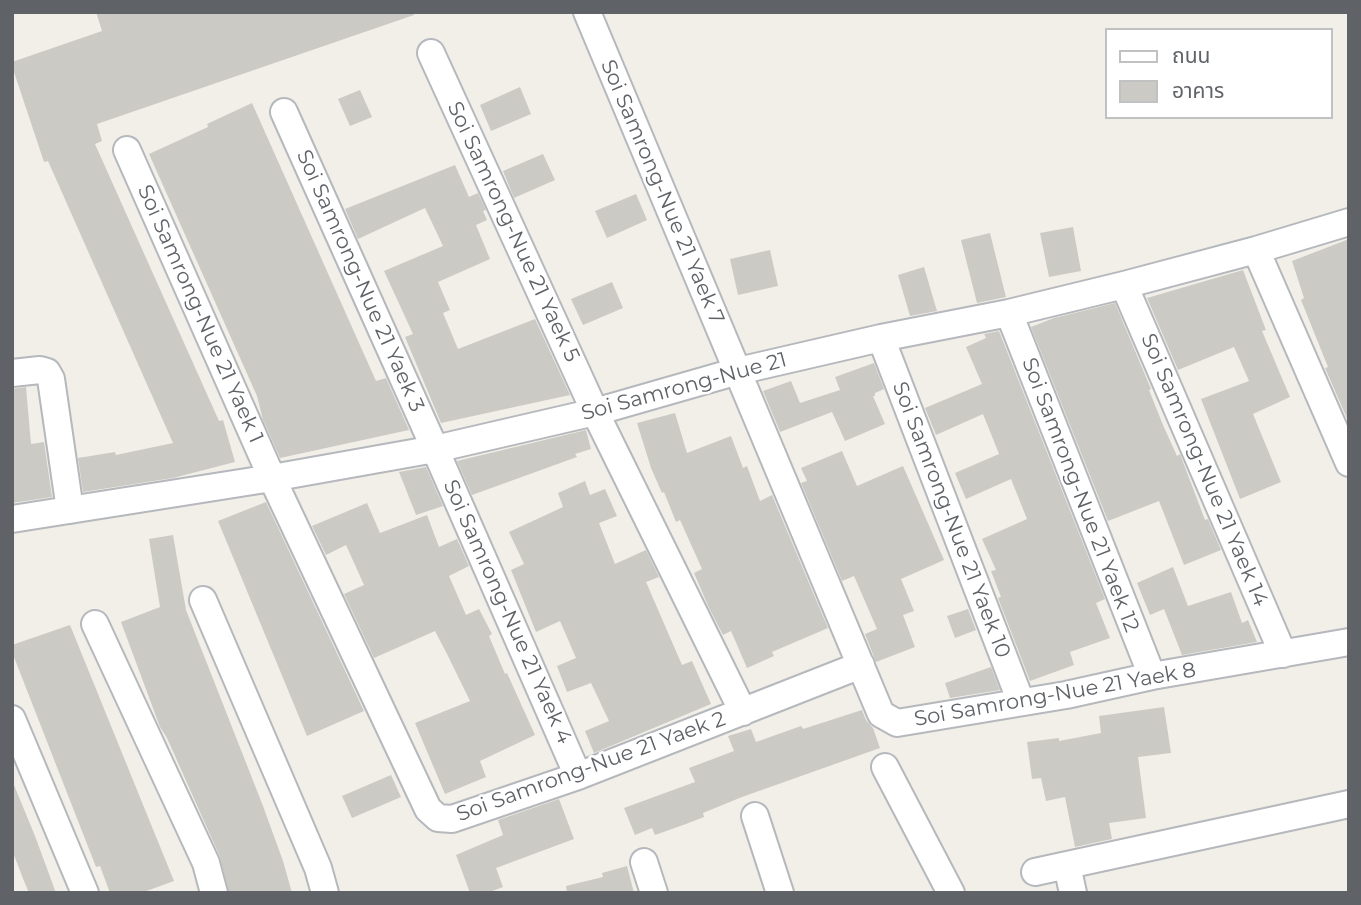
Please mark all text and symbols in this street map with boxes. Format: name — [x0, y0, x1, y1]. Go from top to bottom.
legend — [1106, 28, 1333, 119]
text: ถนน — [1172, 43, 1210, 68]
street label: Soi Samrong-Nue 21 Yaek 7 — [595, 56, 729, 328]
text: อาคาร — [1172, 78, 1224, 103]
street label: Soi Samrong-Nue 21 Yaek 5 — [442, 98, 584, 366]
street label: Soi Samrong-Nue 21 Yaek 3 — [291, 146, 429, 416]
street label: Soi Samrong-Nue 21 Yaek 1 — [132, 181, 268, 447]
street label: Soi Samrong-Nue 21 Yaek 14 — [1135, 330, 1273, 610]
street label: Soi Samrong-Nue 21 — [579, 347, 789, 427]
street label: Soi Samrong-Nue 21 Yaek 12 — [1016, 354, 1144, 636]
street label: Soi Samrong-Nue 21 Yaek 10 — [887, 378, 1015, 662]
street label: Soi Samrong-Nue 21 Yaek 4 — [437, 476, 577, 748]
street label: Soi Samrong-Nue 21 Yaek 8 — [912, 658, 1198, 732]
street label: Soi Samrong-Nue 21 Yaek 2 — [453, 707, 729, 827]

